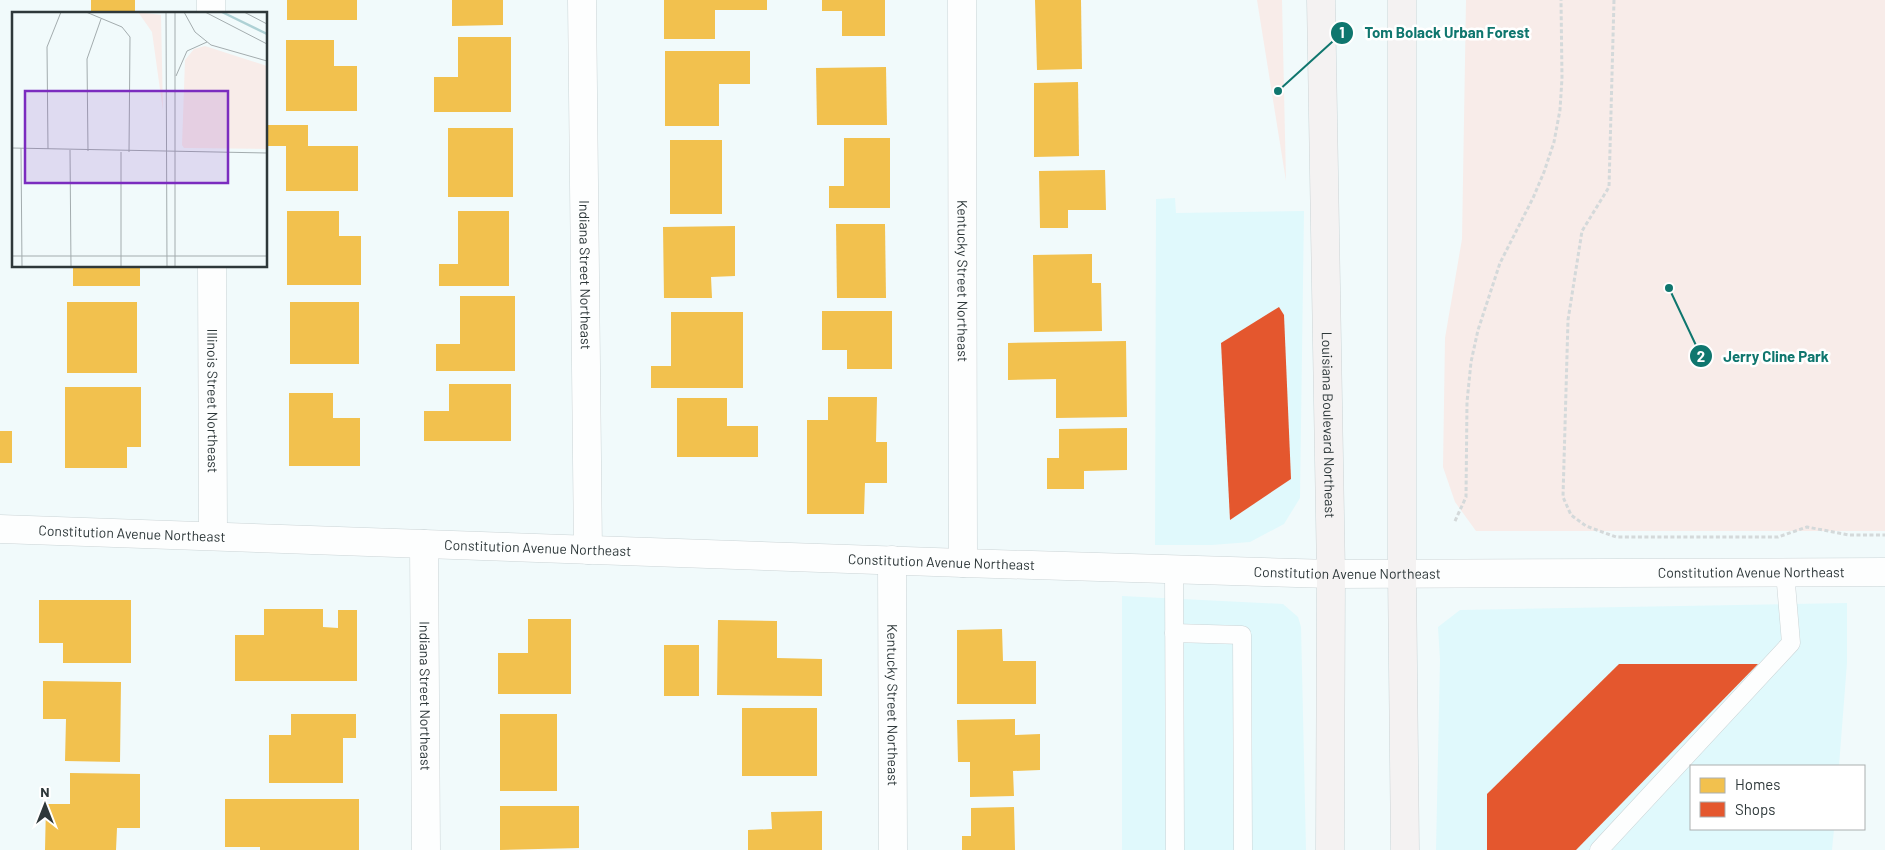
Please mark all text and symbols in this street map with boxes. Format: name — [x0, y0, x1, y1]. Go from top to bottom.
inset map — [12, 12, 268, 268]
callout: Tom Bolack Urban Forest — [1330, 18, 1540, 48]
text: 1 — [1339, 23, 1345, 41]
text: Tom Bolack Urban Forest — [1364, 23, 1530, 41]
street label: Indiana Street Northeast — [576, 200, 595, 350]
street label: Kentucky Street Northeast — [954, 200, 972, 362]
street label: Illinois Street Northeast — [204, 329, 222, 473]
street label: Louisiana Boulevard Northeast — [1319, 331, 1339, 518]
callout: Jerry Cline Park — [1688, 341, 1839, 371]
text: 2 — [1697, 347, 1705, 365]
text: Jerry Cline Park — [1723, 347, 1829, 365]
street label: Constitution Avenue Northeast — [38, 521, 226, 545]
street label: Constitution Avenue Northeast — [444, 536, 631, 559]
street label: Constitution Avenue Northeast — [848, 550, 1035, 573]
street label: Constitution Avenue Northeast — [1253, 563, 1441, 582]
street label: Constitution Avenue Northeast — [1658, 563, 1845, 581]
street label: Indiana Street Northeast — [417, 621, 434, 771]
street label: Kentucky Street Northeast — [884, 624, 902, 786]
legend — [1690, 765, 1865, 830]
text: Homes — [1735, 775, 1780, 793]
north arrow — [20, 780, 70, 830]
text: N — [40, 783, 50, 800]
text: Shops — [1735, 800, 1775, 818]

